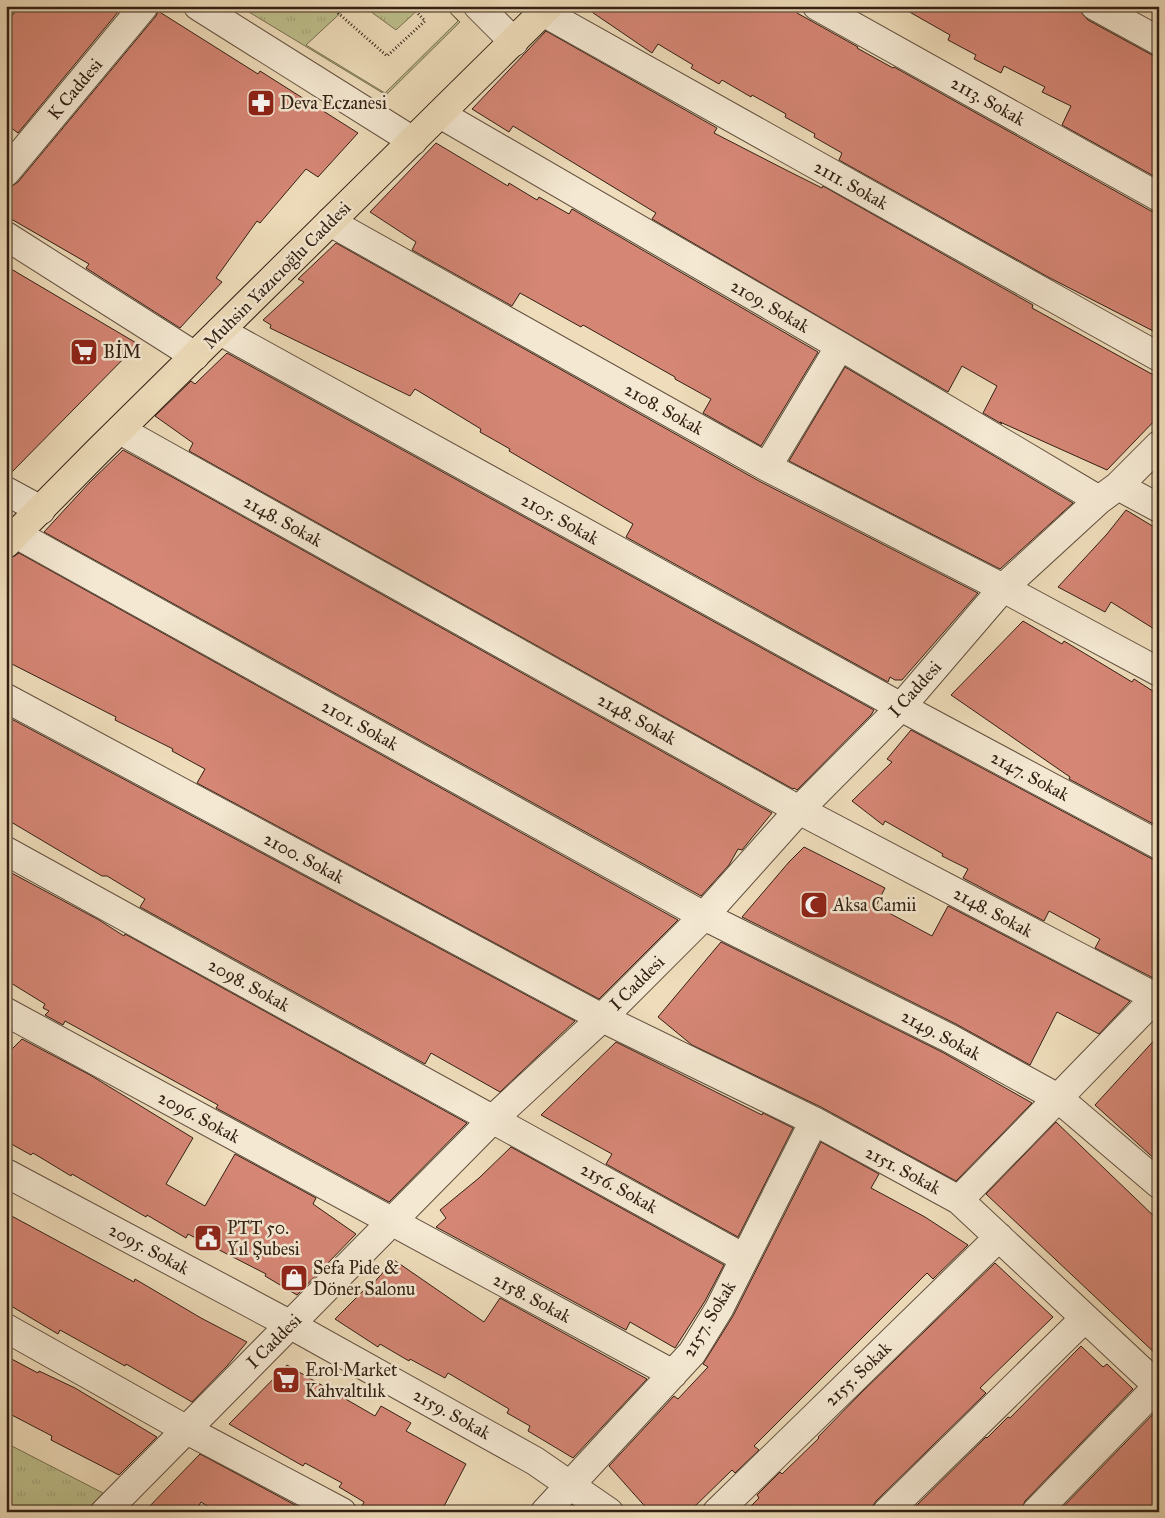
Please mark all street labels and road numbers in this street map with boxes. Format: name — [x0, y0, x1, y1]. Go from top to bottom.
street label: K Caddesi — [43, 54, 107, 124]
street label: 2113. Sokak — [947, 72, 1030, 131]
street label: 2111. Sokak — [810, 156, 893, 215]
street label: Muhsin Yazıcıoğlu Caddesi — [199, 197, 356, 354]
street label: 2109. Sokak — [727, 275, 814, 338]
street label: 2108. Sokak — [620, 378, 708, 440]
street label: 2105. Sokak — [517, 489, 603, 550]
street label: 2148. Sokak — [240, 490, 327, 552]
street label: I Caddesi — [884, 656, 946, 722]
street label: 2148. Sokak — [594, 688, 681, 750]
street label: 2101. Sokak — [318, 695, 403, 755]
street label: 2147. Sokak — [987, 746, 1074, 806]
street label: 2100. Sokak — [260, 828, 349, 889]
street label: 2148. Sokak — [949, 882, 1037, 942]
street label: I Caddesi — [605, 951, 669, 1015]
street label: 2098. Sokak — [204, 954, 294, 1017]
street label: 2149. Sokak — [897, 1005, 985, 1065]
street label: 2096. Sokak — [154, 1086, 244, 1148]
street label: 2151. Sokak — [861, 1141, 945, 1199]
street label: 2156. Sokak — [577, 1158, 662, 1218]
street label: 2095. Sokak — [105, 1219, 194, 1280]
street label: 2158. Sokak — [489, 1268, 575, 1328]
street label: 2157. Sokak — [678, 1276, 741, 1361]
street label: I Caddesi — [242, 1309, 306, 1373]
street label: 2155. Sokak — [820, 1337, 896, 1411]
street label: 2159. Sokak — [409, 1384, 495, 1445]

